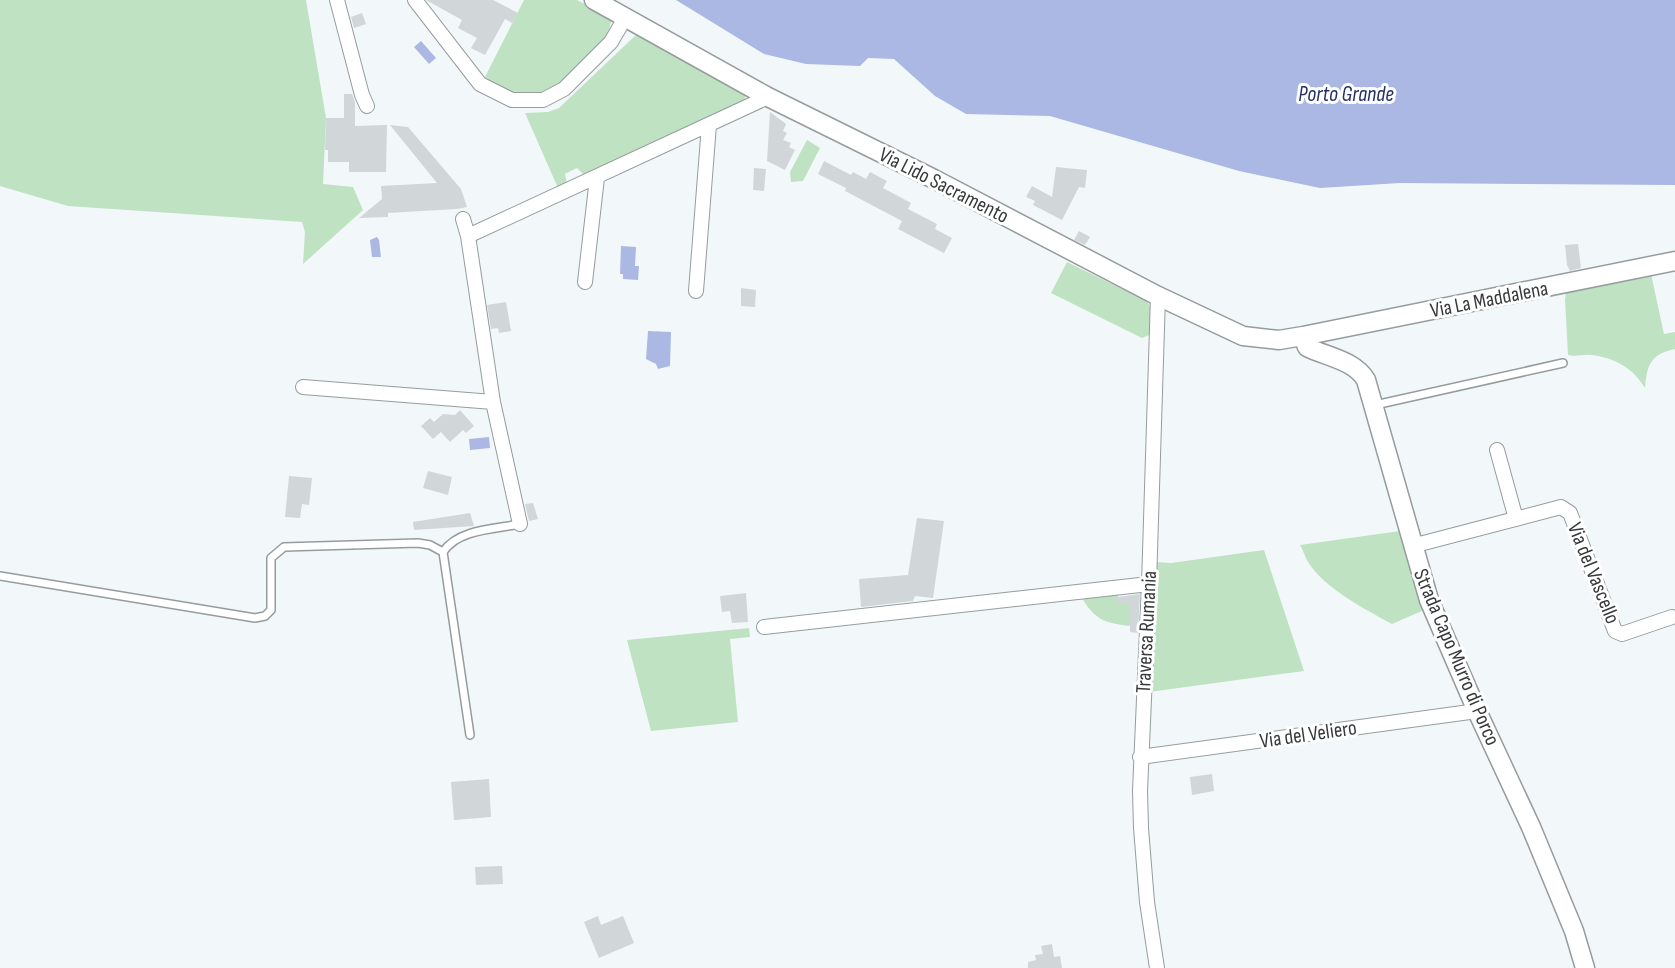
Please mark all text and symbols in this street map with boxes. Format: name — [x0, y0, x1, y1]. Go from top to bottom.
water label: Porto Grande — [1298, 81, 1394, 108]
street label: Via Lido Sacramento — [875, 142, 1013, 229]
street label: Via La Maddalena — [1428, 276, 1550, 323]
street label: Via del Vascello — [1562, 519, 1625, 627]
street label: Strada Capo Murro di Porco — [1408, 565, 1505, 749]
street label: Traversa Rumania — [1131, 570, 1162, 694]
street label: Via del Veliero — [1258, 715, 1358, 754]

